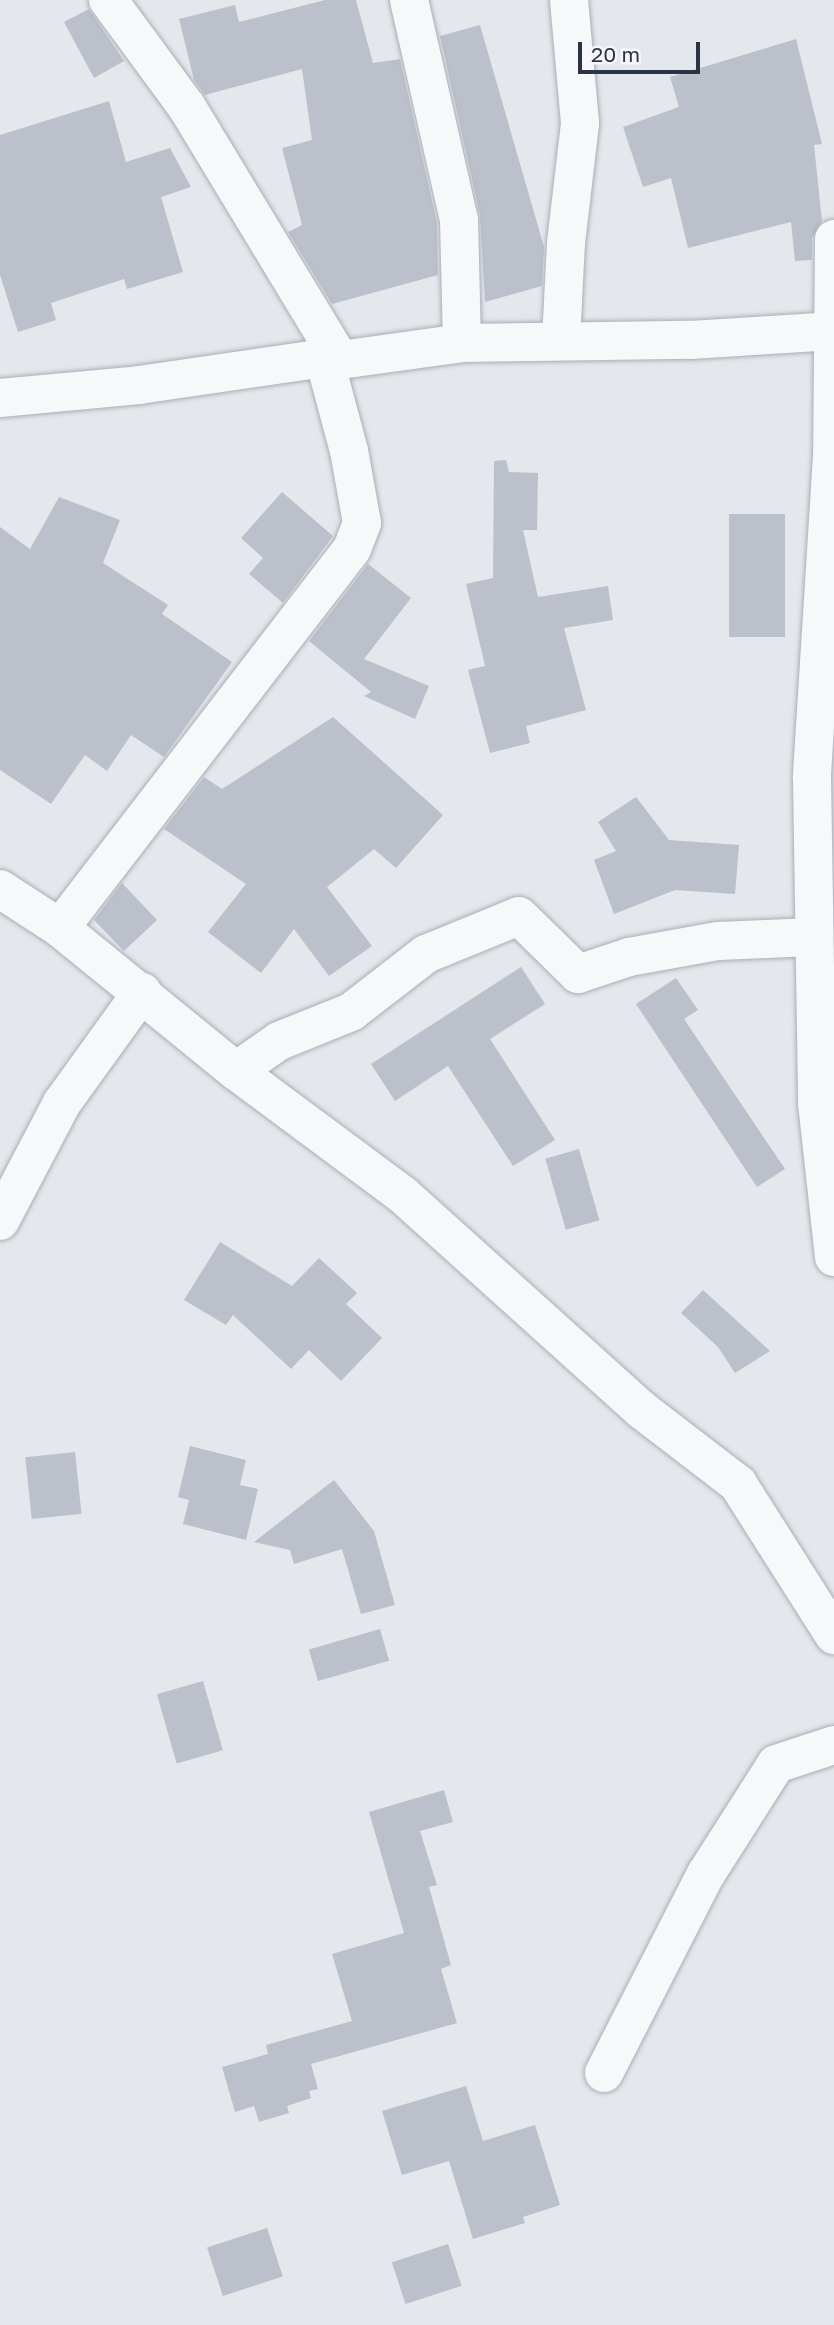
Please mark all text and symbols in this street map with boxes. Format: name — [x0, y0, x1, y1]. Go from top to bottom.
scale bar — [582, 28, 704, 72]
text: 20 m — [591, 41, 640, 67]

